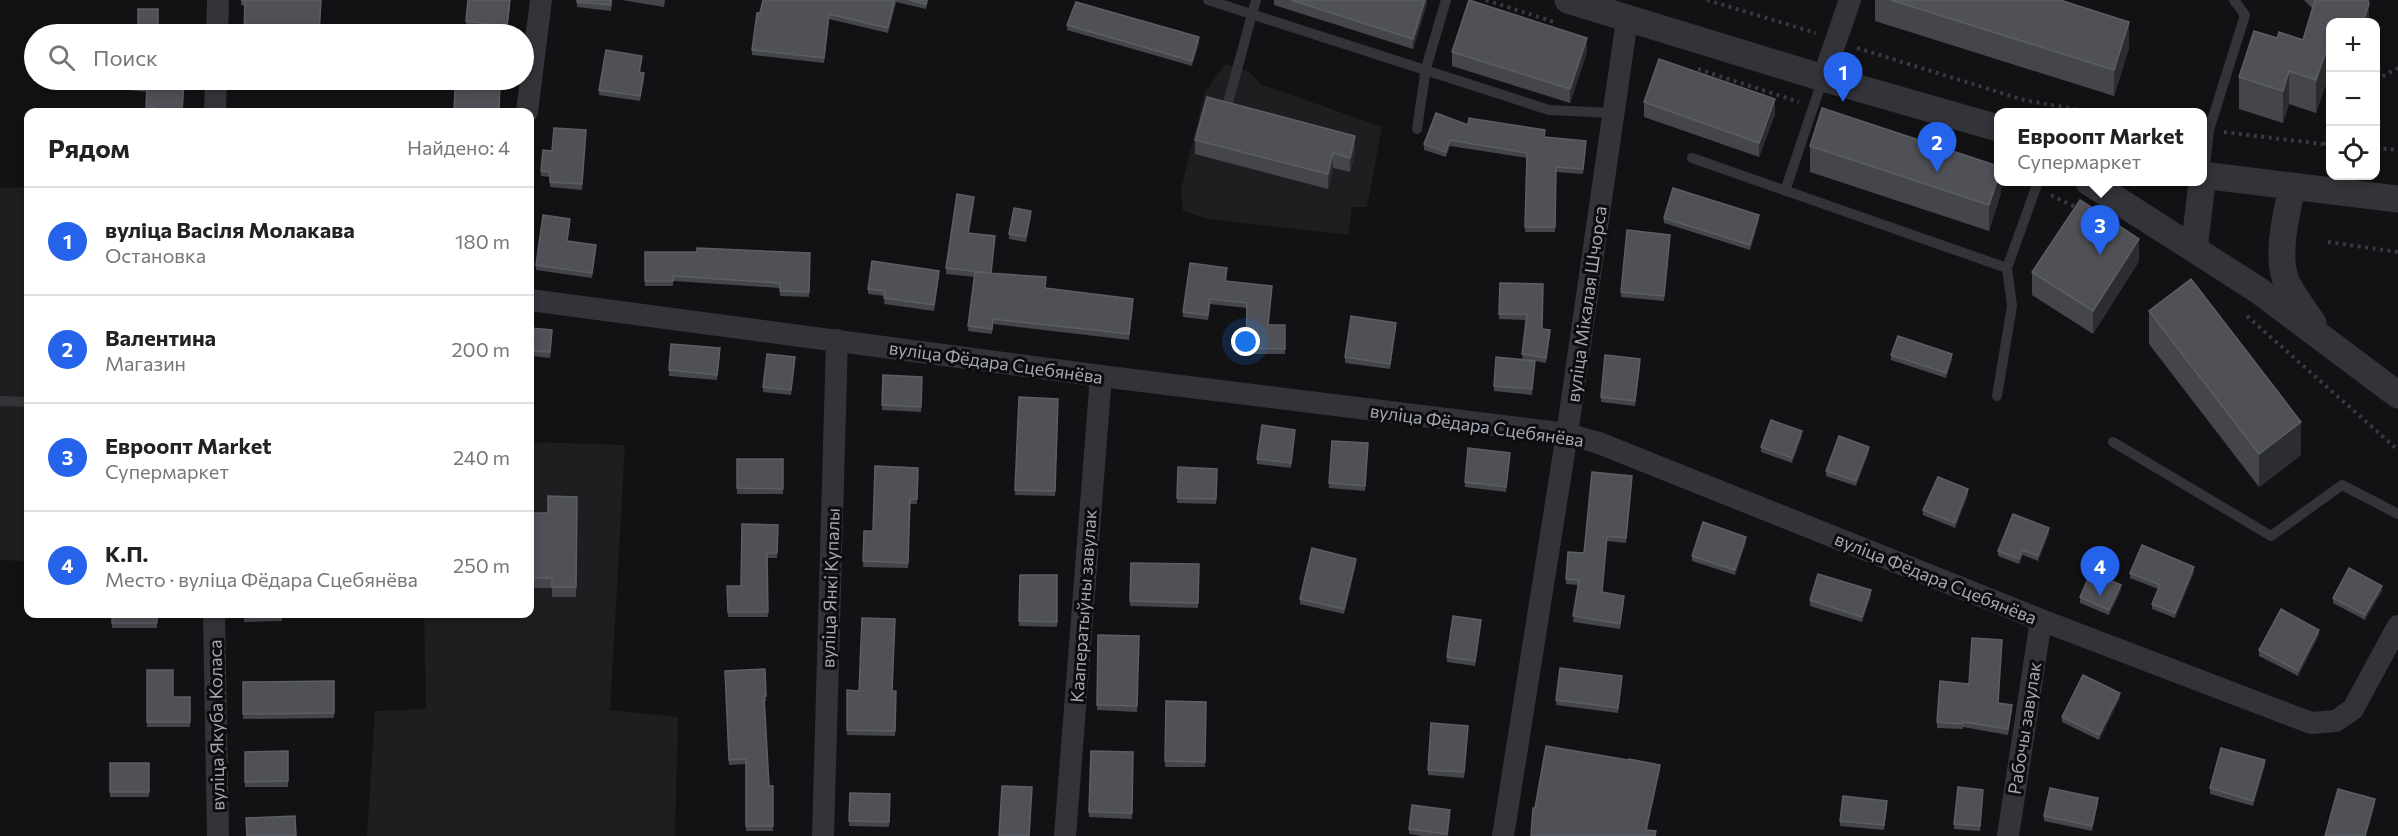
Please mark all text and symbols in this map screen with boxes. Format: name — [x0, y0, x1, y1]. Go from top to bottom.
map controls — [2326, 18, 2380, 180]
button: + — [2326, 18, 2380, 72]
search box — [24, 24, 534, 90]
icon: search — [45, 41, 78, 74]
text: Поиск — [93, 44, 158, 71]
pin: 1 — [1824, 52, 1862, 102]
button: − — [2326, 72, 2380, 126]
popup — [1994, 108, 2207, 186]
pin: 2 — [1918, 122, 1956, 172]
text: Евроопт Market — [2017, 122, 2184, 149]
button: locate — [2326, 126, 2380, 180]
text: Рядом — [48, 132, 130, 163]
text: Найдено: 4 — [407, 135, 510, 159]
text: Супермаркет — [2017, 149, 2141, 173]
street label: вуліца Мікалая Шчорса — [1561, 205, 1611, 403]
pin: 3 — [2080, 206, 2120, 255]
text: вуліца Васіля Молакава — [105, 216, 355, 243]
text: 1 — [63, 229, 72, 253]
text: 180 m — [455, 229, 510, 253]
text: Остановка — [105, 243, 206, 267]
text: Валентина — [105, 324, 216, 351]
your location — [1231, 327, 1260, 356]
street label: вуліца Фёдара Сцебянёва — [888, 336, 1104, 388]
text: 2 — [62, 337, 73, 361]
text: 200 m — [452, 337, 510, 361]
text: Магазин — [105, 351, 186, 375]
street label: вуліца Фёдара Сцебянёва — [1369, 399, 1585, 451]
text: Евроопт Market — [105, 432, 271, 459]
text: 3 — [62, 445, 73, 469]
text: 240 m — [453, 445, 510, 469]
text: Супермаркет — [105, 459, 229, 483]
street label: вуліца Янкі Купалы — [816, 508, 844, 668]
street label: Кааператыўны завулак — [1065, 508, 1101, 703]
street label: вуліца Фёдара Сцебянёва — [1832, 527, 2040, 629]
text: К.П. — [105, 540, 148, 567]
pin: 4 — [2080, 546, 2120, 596]
text: 4 — [61, 553, 74, 577]
text: 250 m — [453, 553, 510, 577]
text: Место · вуліца Фёдара Сцебянёва — [105, 567, 418, 591]
street label: вуліца Якуба Коласа — [204, 639, 228, 811]
street label: Рабочы завулак — [2003, 660, 2045, 796]

